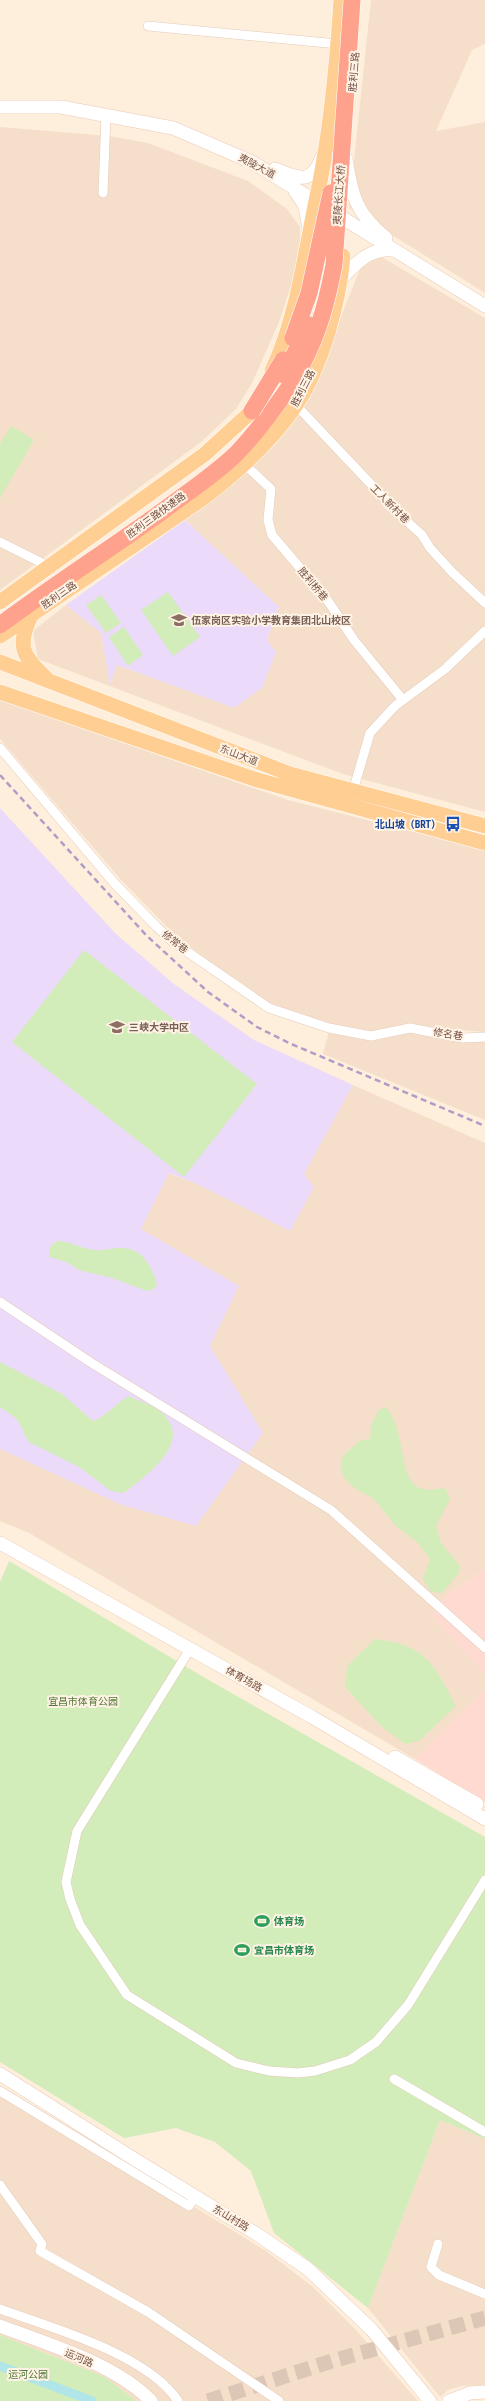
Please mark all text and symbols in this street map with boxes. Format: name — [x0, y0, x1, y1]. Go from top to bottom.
street label: 胜利三路 — [347, 52, 361, 92]
street label: 夷陵大道 — [237, 152, 277, 180]
street label: 夷陵长江大桥 — [331, 165, 347, 225]
street label: 胜利三路 — [289, 368, 317, 408]
street label: 工人新村巷 — [368, 482, 412, 526]
street label: 胜利三路快速路 — [124, 490, 188, 540]
street label: 胜利桥巷 — [296, 565, 330, 603]
street label: 胜利三路 — [39, 579, 79, 611]
school or university icon: 伍家岗区实验小学教育集团北山校区 — [170, 611, 188, 629]
place label: 伍家岗区实验小学教育集团北山校区 — [191, 614, 351, 626]
street label: 东山大道 — [218, 743, 260, 767]
bus stop icon: 北山坡（BRT） — [444, 815, 462, 833]
place label: 北山坡（BRT） — [375, 819, 441, 830]
street label: 修常巷 — [159, 928, 190, 956]
school or university icon: 三峡大学中区 — [108, 1018, 126, 1036]
place label: 三峡大学中区 — [129, 1022, 189, 1033]
street label: 修名巷 — [431, 1026, 464, 1042]
street label: 体育场路 — [224, 1664, 264, 1694]
park label: 宜昌市体育公园 — [48, 1696, 118, 1707]
sports icon: 体育场 — [253, 1912, 271, 1930]
place label: 体育场 — [273, 1916, 304, 1927]
sports icon: 宜昌市体育场 — [233, 1941, 251, 1959]
place label: 宜昌市体育场 — [254, 1945, 314, 1956]
street label: 东山村路 — [211, 2203, 251, 2233]
street label: 运河路 — [63, 2347, 95, 2369]
park label: 运河公园 — [8, 2369, 48, 2380]

